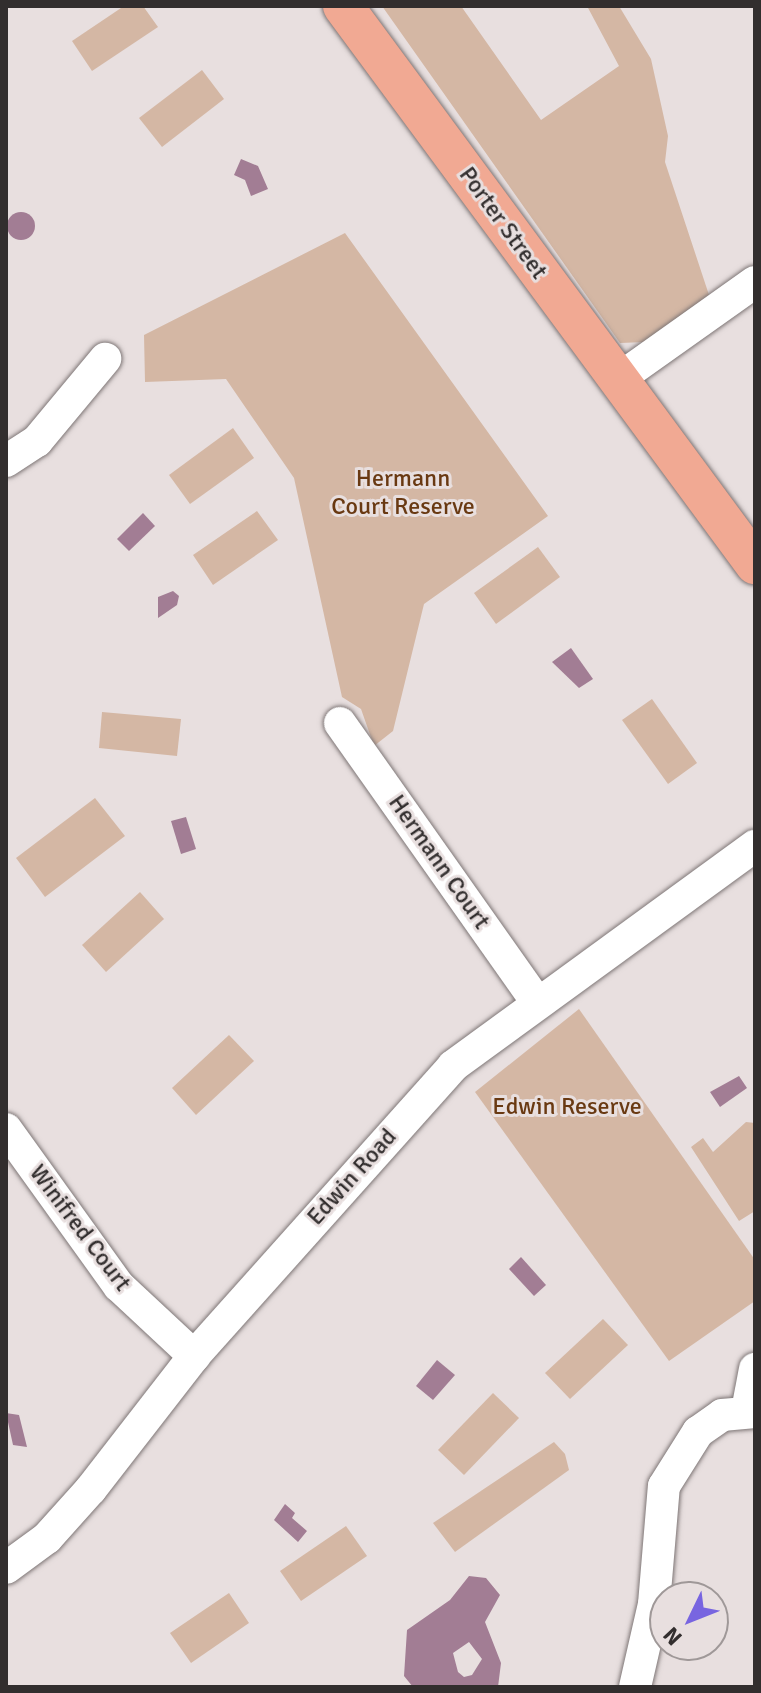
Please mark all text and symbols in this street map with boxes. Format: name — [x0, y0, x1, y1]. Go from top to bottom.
street label: Porter Street — [453, 161, 553, 285]
park label: Hermann Court Reserve — [331, 465, 475, 521]
street label: Hermann Court — [382, 789, 496, 935]
park label: Edwin Reserve — [492, 1093, 642, 1121]
street label: Edwin Road — [301, 1123, 403, 1231]
street label: Winifred Court — [23, 1159, 137, 1297]
north arrow — [649, 1581, 729, 1661]
text: N — [657, 1622, 688, 1651]

